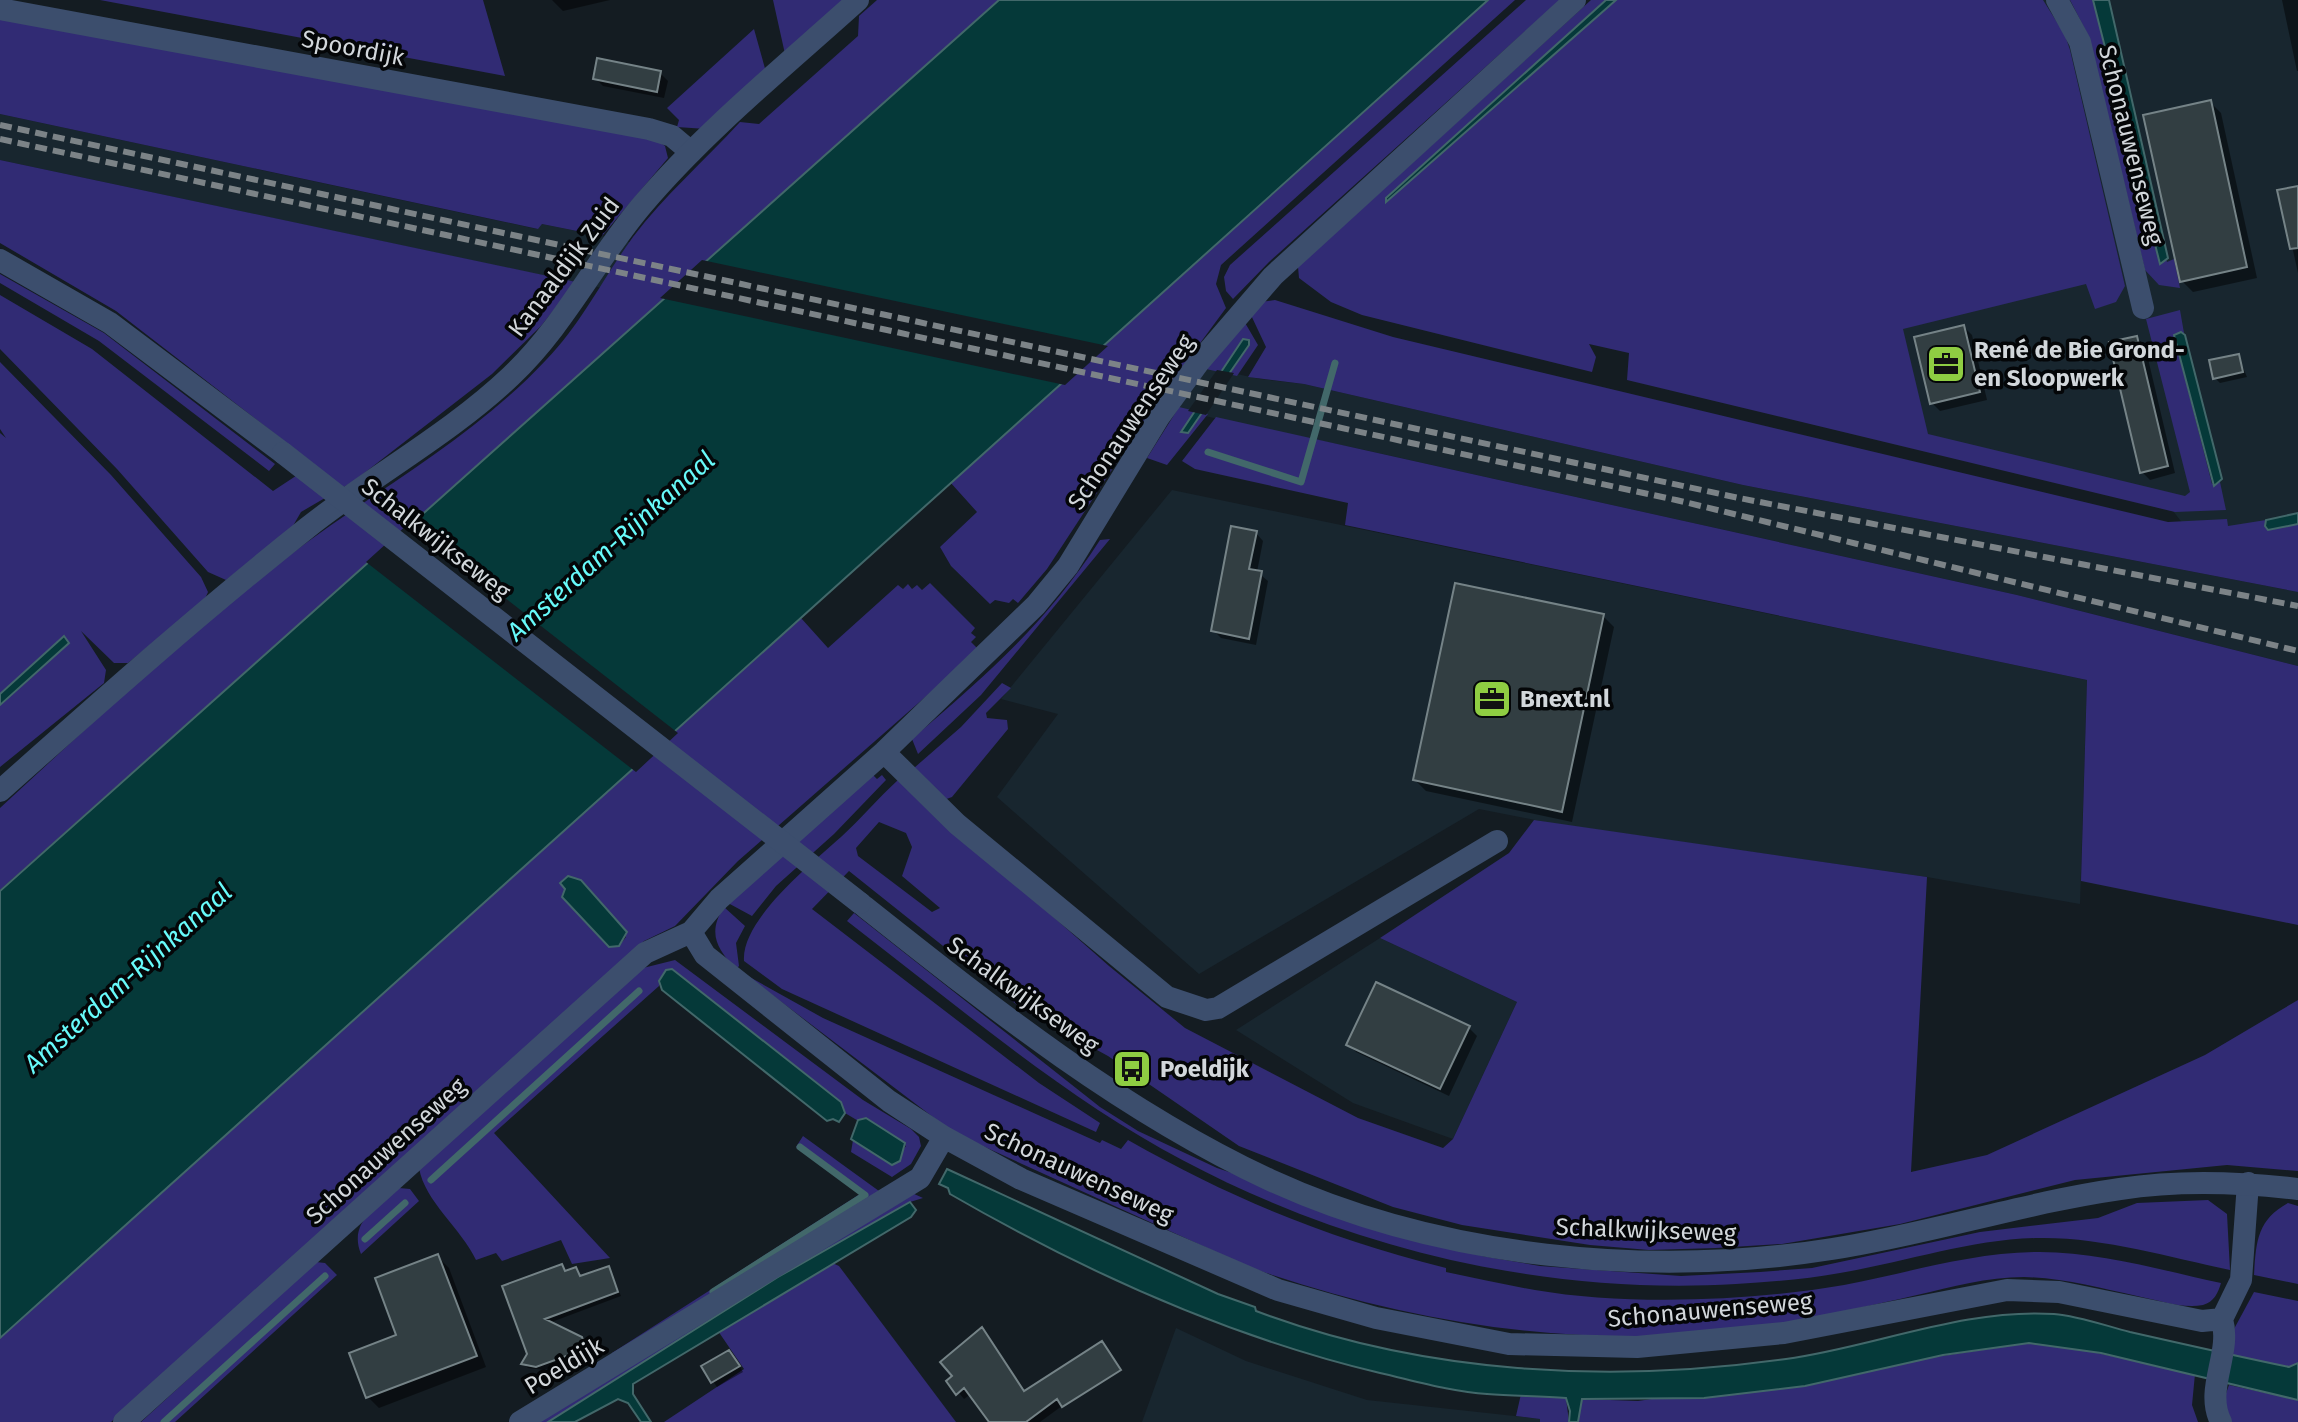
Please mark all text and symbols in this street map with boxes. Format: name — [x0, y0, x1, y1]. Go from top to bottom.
street label: Spoordijk — [299, 24, 407, 72]
street label: Schonauwenseweg — [2093, 42, 2170, 248]
street label: Kanaaldijk Zuid — [502, 192, 626, 342]
street label: Schonauwenseweg — [1062, 329, 1200, 515]
place label: René de Bie Grond- en Sloopwerk — [1974, 336, 2185, 392]
office icon: René de Bie Grond- en Sloopwerk — [1925, 343, 1967, 385]
water label: Amsterdam-Rijnkanaal — [500, 445, 721, 648]
street label: Schalkwijkseweg — [356, 472, 516, 606]
office icon: Bnext.nl — [1471, 678, 1513, 720]
place label: Bnext.nl — [1520, 685, 1611, 713]
water label: Amsterdam-Rijnkanaal — [17, 877, 238, 1080]
street label: Schalkwijkseweg — [942, 931, 1105, 1060]
bus stop icon: Poeldijk — [1111, 1048, 1153, 1090]
place label: Poeldijk — [1160, 1055, 1250, 1083]
street label: Schonauwenseweg — [300, 1072, 472, 1230]
street label: Schonauwenseweg — [980, 1117, 1178, 1229]
street label: Schalkwijkseweg — [1555, 1213, 1737, 1247]
street label: Schonauwenseweg — [1607, 1287, 1814, 1333]
street label: Poeldijk — [519, 1331, 609, 1401]

